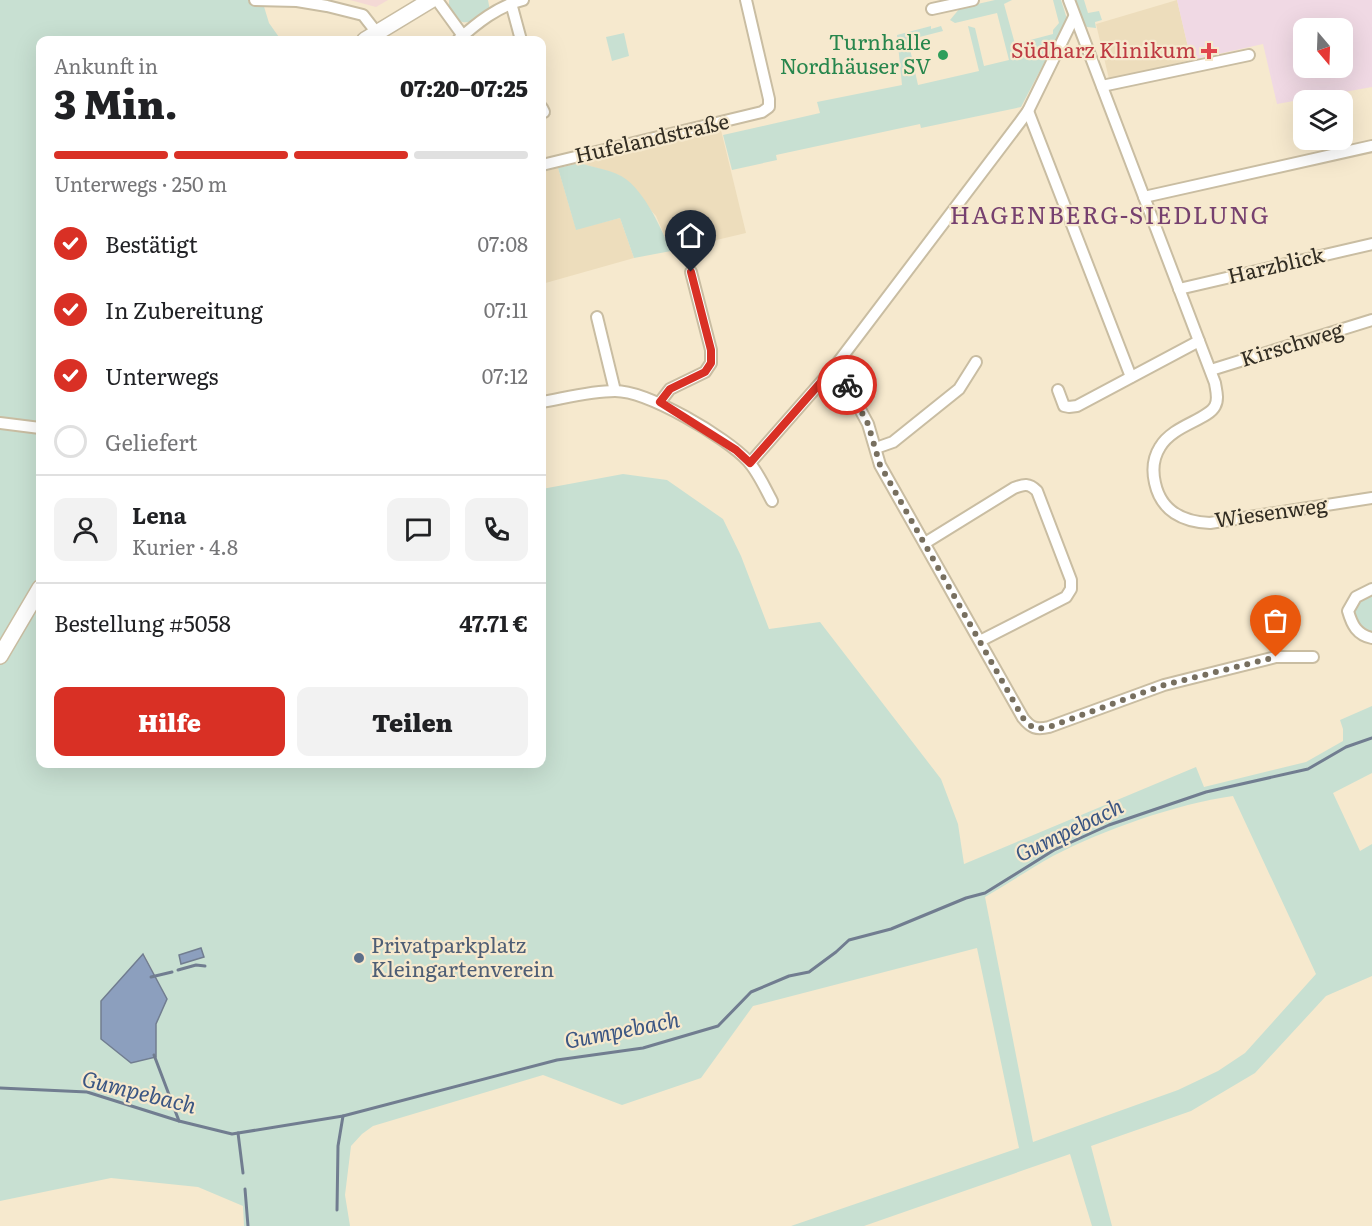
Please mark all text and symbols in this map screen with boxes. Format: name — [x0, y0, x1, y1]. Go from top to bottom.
north arrow — [1293, 18, 1353, 78]
map controls — [1293, 18, 1353, 150]
place label: Turnhalle Nordhäuser SV — [780, 25, 931, 80]
place label: Südharz Klinikum — [1011, 33, 1196, 64]
marker: Südharz Klinikum — [1200, 42, 1218, 60]
marker: Turnhalle Nordhäuser SV — [936, 48, 950, 62]
text: Ankunft in — [54, 50, 158, 80]
text: 07:20–07:25 — [400, 71, 528, 104]
text: 3 Min. — [54, 73, 177, 131]
button: layers — [1293, 90, 1353, 150]
street label: Hufelandstraße — [571, 104, 732, 169]
text: Unterwegs · 250 m — [54, 168, 227, 198]
district label: HAGENBERG-SIEDLUNG — [950, 196, 1270, 231]
pin — [665, 210, 716, 272]
icon: home — [674, 219, 707, 252]
icon: check — [54, 227, 87, 260]
text: Bestätigt — [105, 227, 198, 260]
text: 07:08 — [477, 228, 528, 258]
street label: Harzblick — [1224, 237, 1327, 290]
icon: check — [54, 293, 87, 326]
text: In Zubereitung — [105, 293, 263, 326]
text: 07:11 — [484, 294, 528, 324]
street label: Kirschweg — [1236, 312, 1347, 373]
courier — [817, 355, 877, 415]
icon: check — [54, 359, 87, 392]
text: Unterwegs — [105, 359, 218, 392]
text: 07:12 — [482, 360, 528, 390]
icon: bike — [831, 369, 864, 402]
text: Geliefert — [105, 425, 198, 458]
street label: Wiesenweg — [1212, 487, 1329, 534]
button: person — [54, 498, 117, 561]
text: Lena — [132, 498, 187, 531]
button: chat — [387, 498, 450, 561]
button: phone — [465, 498, 528, 561]
text: Kurier · 4.8 — [132, 531, 238, 561]
pin — [1250, 595, 1301, 657]
icon: bag — [1259, 604, 1292, 637]
text: Bestellung #5058 — [54, 606, 231, 639]
text: 47.71 € — [459, 606, 528, 639]
button: Hilfe — [54, 687, 285, 756]
button: Teilen — [297, 687, 528, 756]
water label: Gumpebach — [1009, 788, 1128, 869]
place label: Privatparkplatz Kleingartenverein — [371, 928, 554, 983]
marker: Privatparkplatz Kleingartenverein — [352, 951, 366, 965]
water label: Gumpebach — [561, 1001, 682, 1056]
water label: Gumpebach — [79, 1060, 200, 1121]

